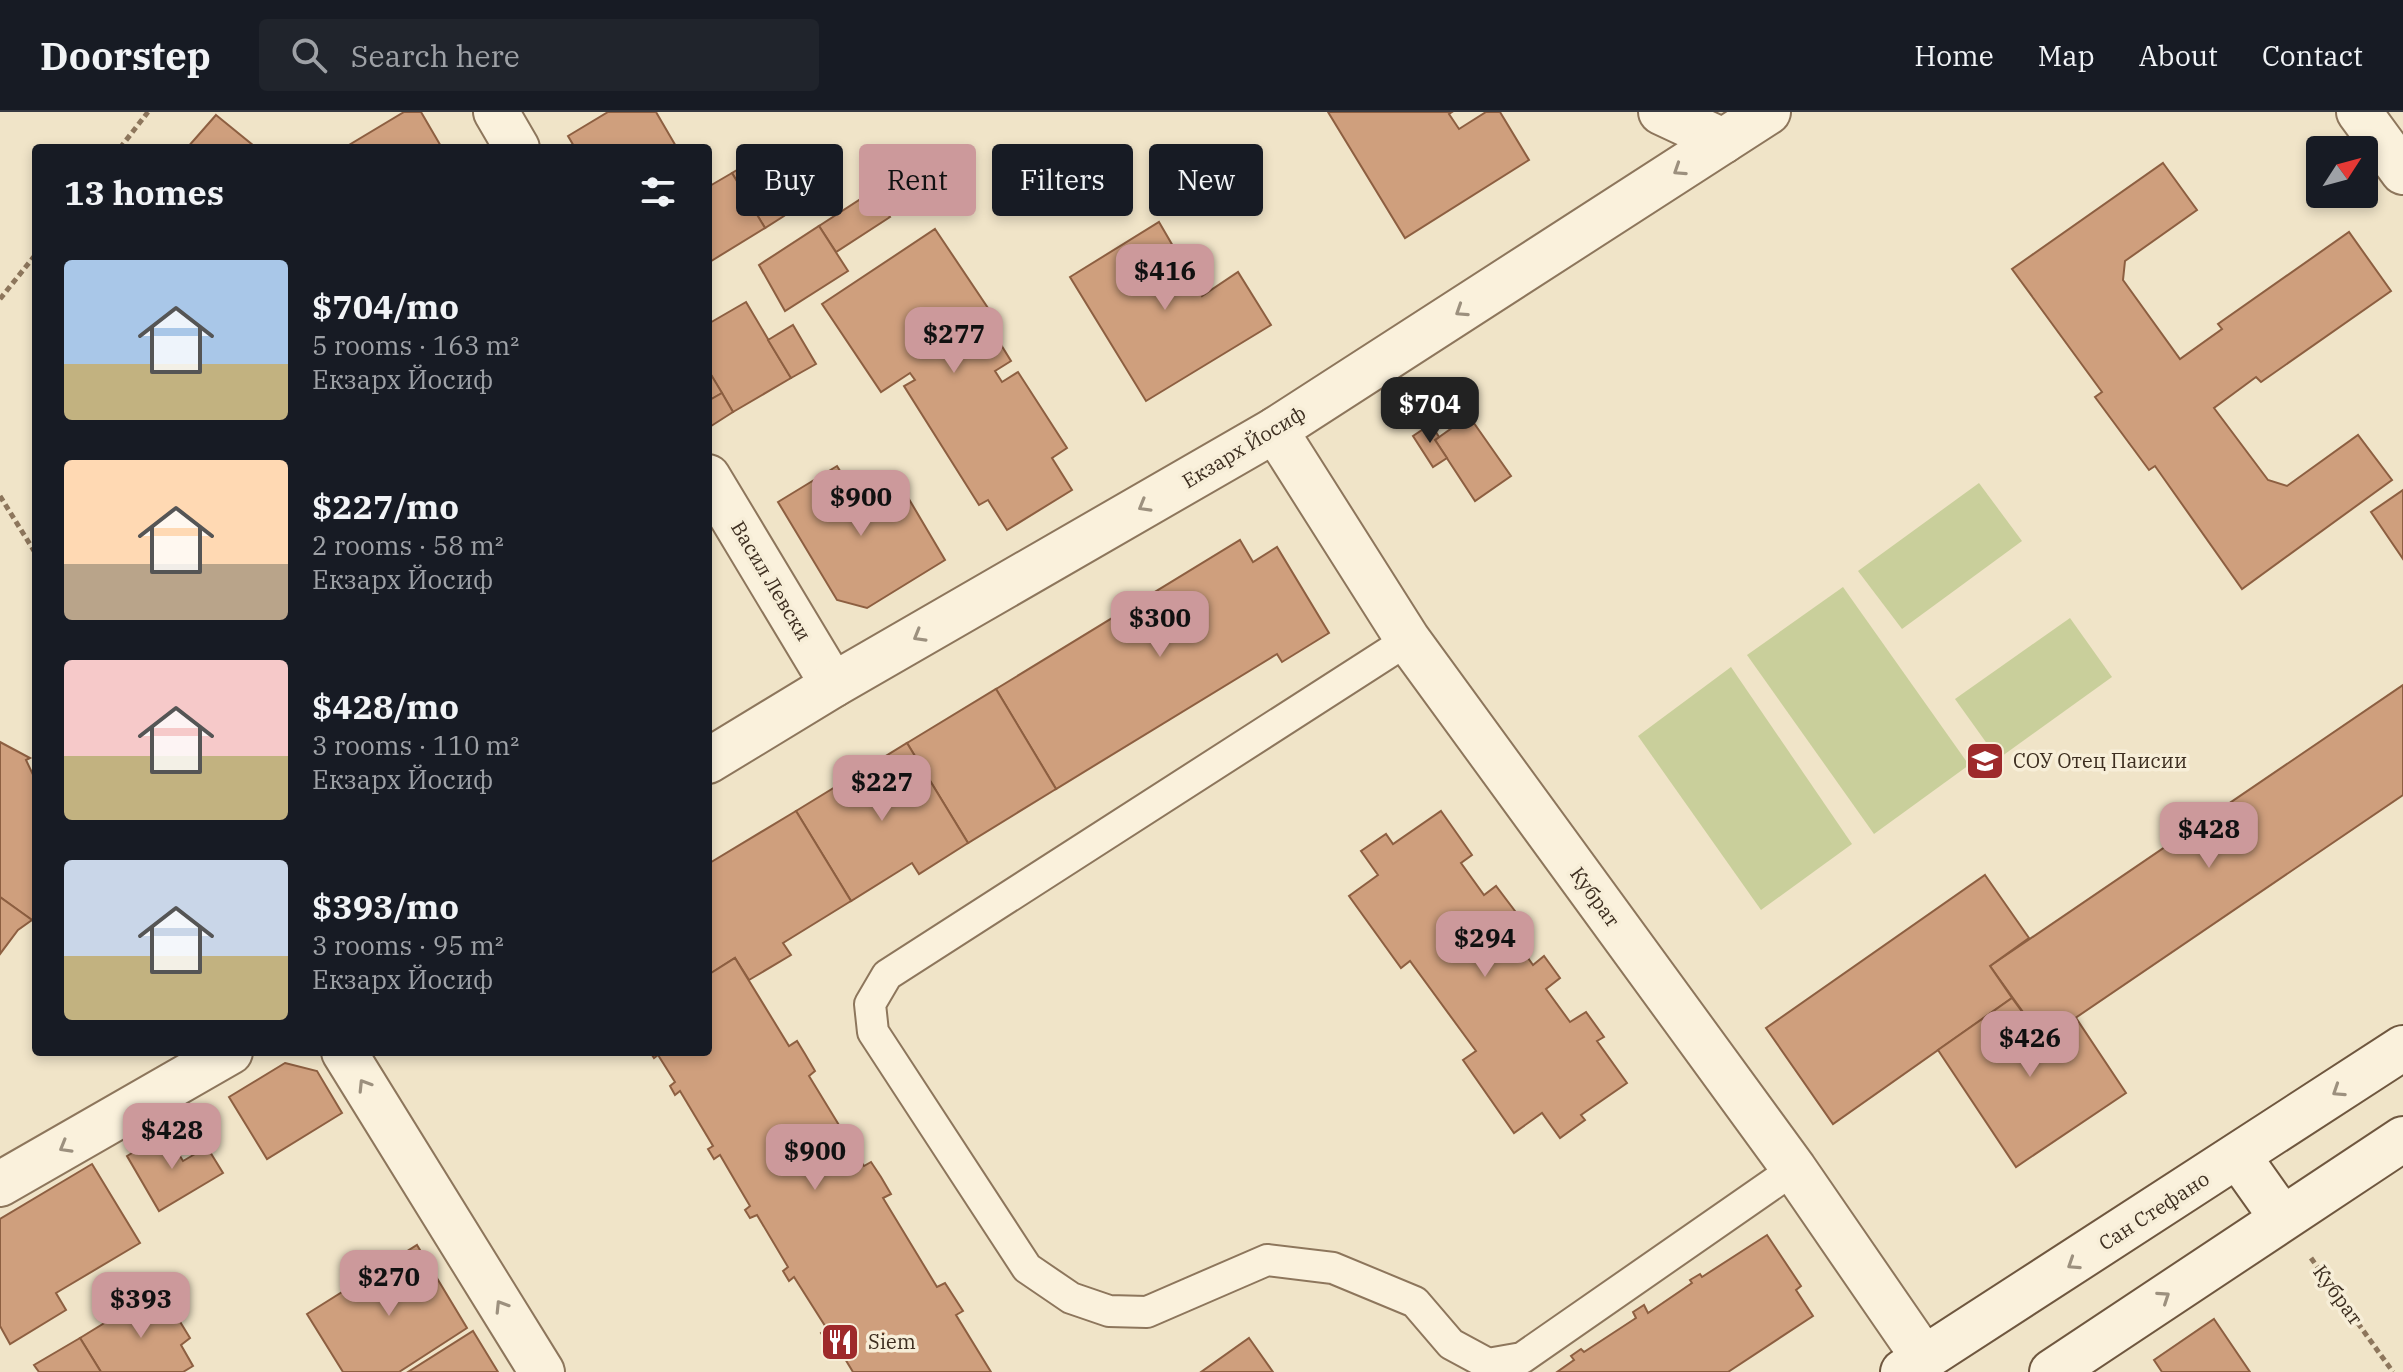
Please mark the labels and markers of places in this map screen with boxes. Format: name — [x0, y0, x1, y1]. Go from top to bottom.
pin: $416 — [1118, 244, 1212, 312]
pin: $277 — [907, 307, 1001, 375]
pin: $704 — [1383, 377, 1477, 445]
pin: $900 — [814, 470, 908, 538]
pin: $300 — [1113, 591, 1207, 659]
school or university icon: СОУ Отец Паисии — [1964, 740, 2006, 782]
place label: СОУ Отец Паисии — [2013, 747, 2187, 774]
pin: $227 — [835, 755, 929, 823]
pin: $428 — [2162, 802, 2256, 870]
pin: $294 — [1438, 911, 1532, 979]
pin: $426 — [1983, 1011, 2077, 1079]
pin: $428 — [125, 1103, 219, 1171]
pin: $900 — [768, 1124, 862, 1192]
pin: $270 — [342, 1250, 436, 1318]
pin: $393 — [94, 1272, 188, 1340]
restaurant icon: Siem — [819, 1321, 861, 1363]
place label: Siem — [868, 1328, 916, 1355]

